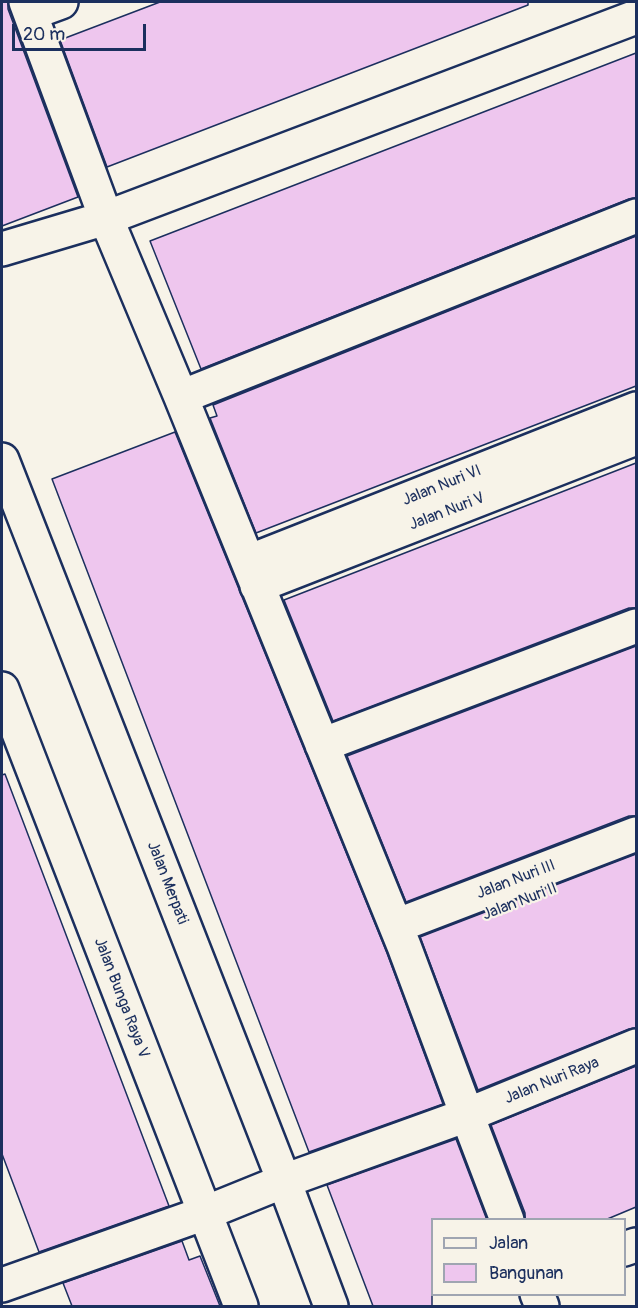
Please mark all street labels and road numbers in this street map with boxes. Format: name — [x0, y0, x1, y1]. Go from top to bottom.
street label: Jalan Nuri VI — [400, 461, 484, 511]
street label: Jalan Nuri V — [407, 489, 487, 535]
street label: Jalan Merpati — [142, 839, 192, 927]
street label: Jalan Nuri III — [474, 856, 558, 904]
street label: Jalan Nuri II — [480, 879, 560, 925]
street label: Jalan Bunga Raya V — [89, 935, 153, 1061]
street label: Jalan Nuri Raya — [502, 1053, 602, 1109]

